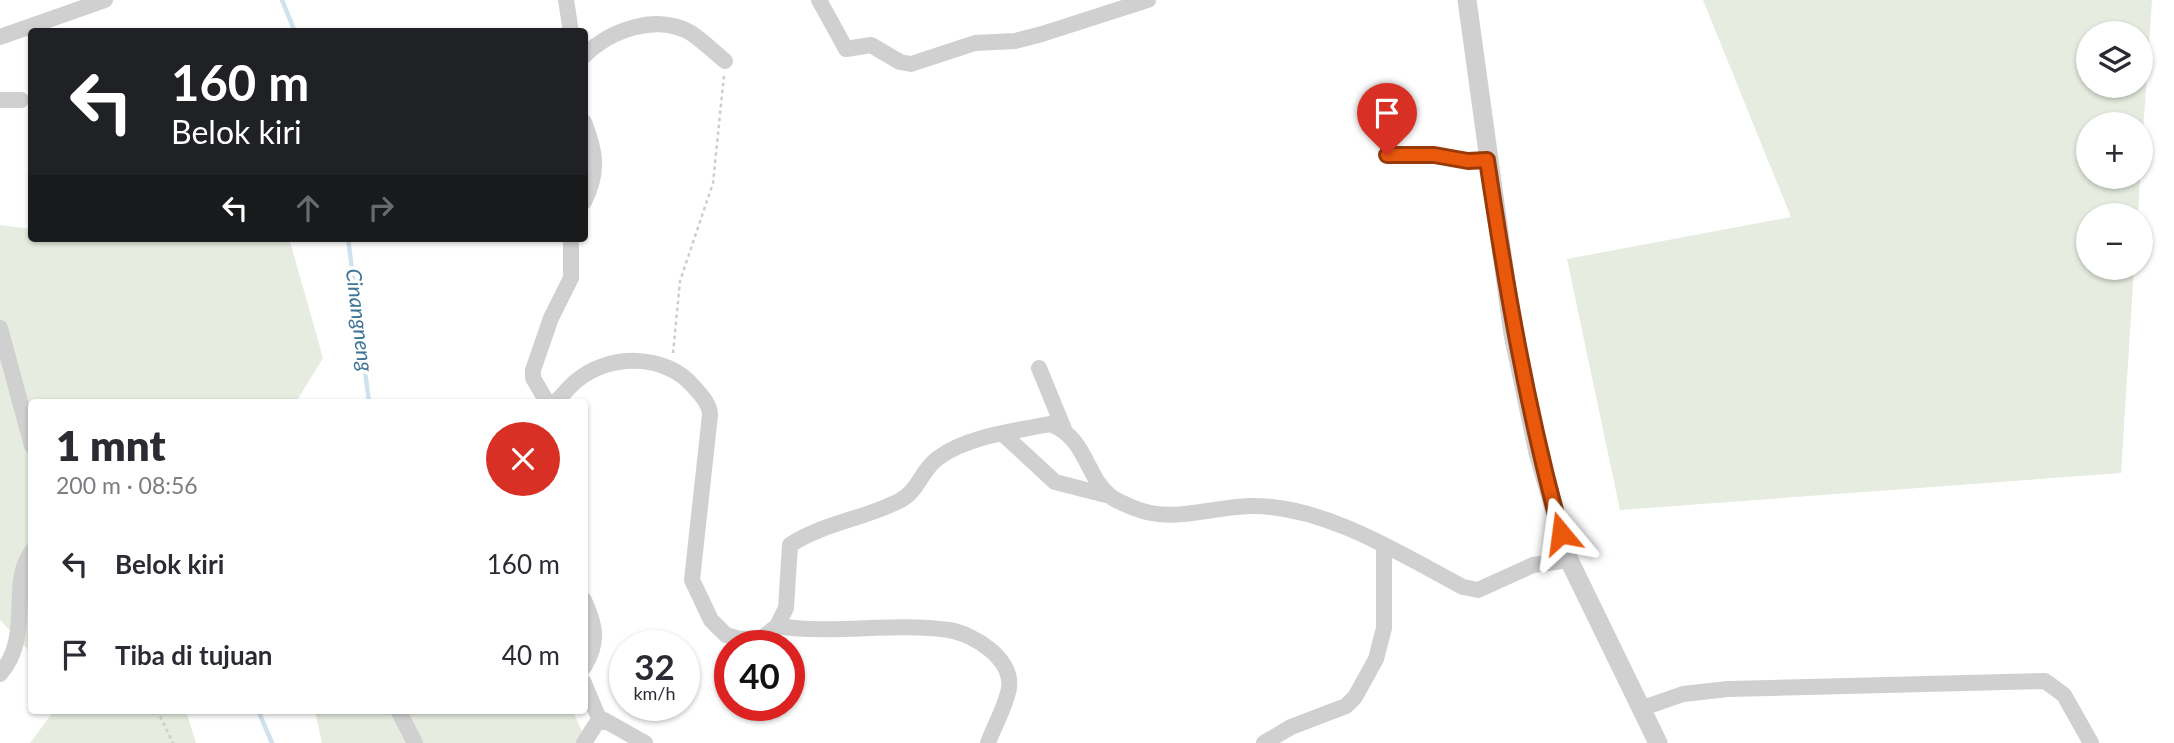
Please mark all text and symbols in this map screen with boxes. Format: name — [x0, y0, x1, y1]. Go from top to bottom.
map controls — [2076, 21, 2153, 280]
button: layers — [2076, 21, 2153, 98]
text: 160 m — [171, 53, 309, 111]
icon: left — [56, 56, 147, 147]
pin — [1357, 83, 1417, 155]
icon: arrive — [1368, 94, 1406, 132]
text: Belok kiri — [171, 112, 302, 151]
button: + — [2076, 112, 2153, 189]
icon: left — [216, 189, 254, 227]
icon: ahead — [289, 189, 327, 227]
icon: right — [362, 189, 400, 227]
button: − — [2076, 203, 2153, 280]
water label: Cinangneng — [342, 267, 379, 374]
text: 1 mnt — [56, 420, 166, 470]
button: close — [486, 422, 560, 496]
text: 200 m · 08:56 — [56, 471, 198, 499]
position arrow — [1524, 496, 1598, 570]
icon: left — [56, 545, 94, 583]
text: Belok kiri — [115, 548, 224, 580]
text: 160 m — [487, 548, 560, 580]
speed limit sign: 40 — [714, 630, 805, 721]
icon: arrive — [56, 636, 94, 674]
text: Tiba di tujuan — [115, 639, 273, 671]
text: 40 m — [502, 639, 560, 671]
text: 32 — [634, 645, 675, 687]
text: km/h — [633, 682, 676, 704]

